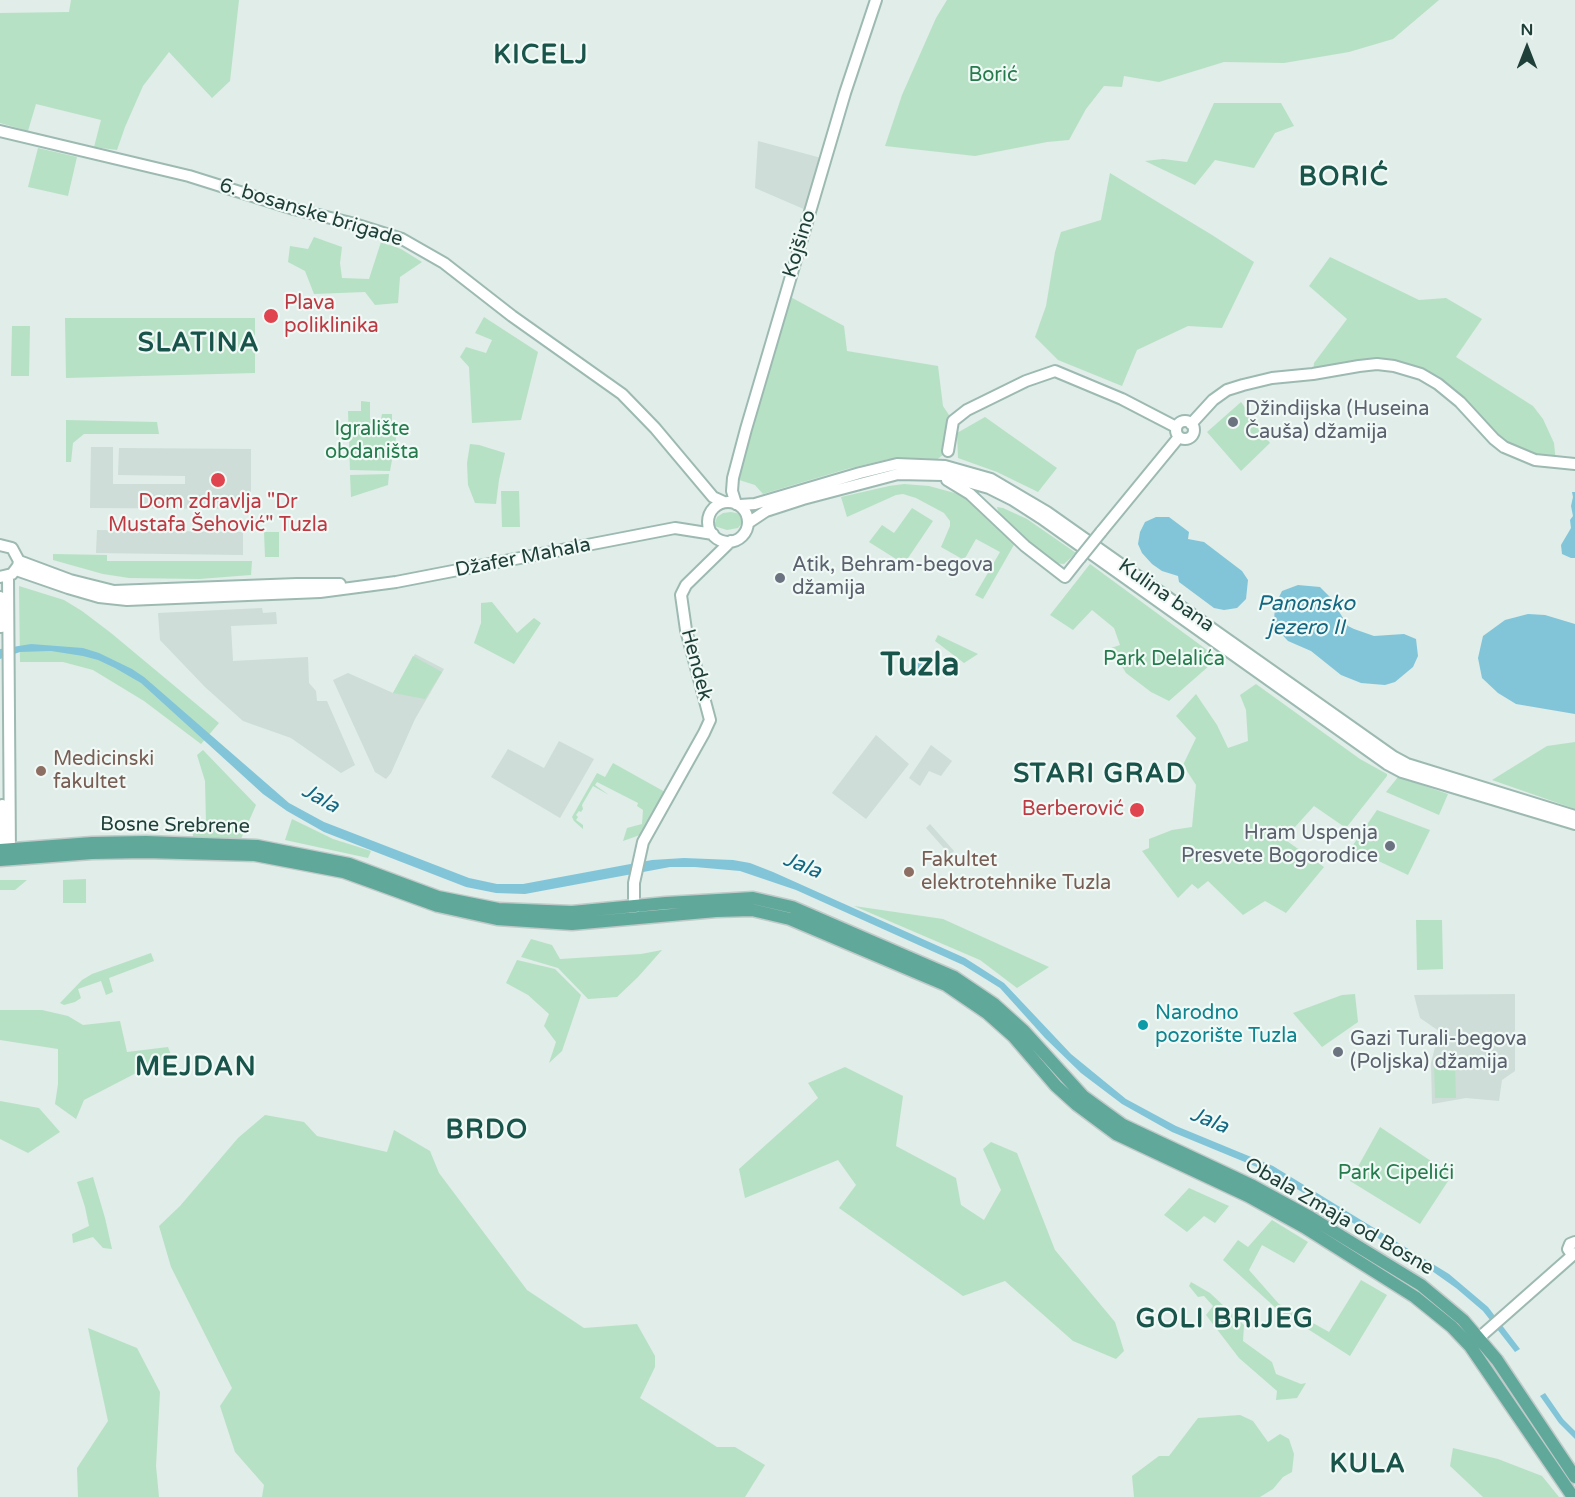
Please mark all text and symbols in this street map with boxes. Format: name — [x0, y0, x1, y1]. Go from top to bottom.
north arrow — [1497, 18, 1557, 78]
text: N — [1521, 20, 1533, 40]
district label: KICELJ — [493, 40, 589, 72]
park label: Borić — [968, 64, 1018, 88]
district label: BORIĆ — [1299, 162, 1389, 194]
street label: 6. bosanske brigade — [216, 174, 406, 252]
street label: Kojšino — [778, 207, 822, 281]
place label: Plava poliklinika — [284, 292, 379, 339]
marker: Plava poliklinika — [262, 307, 280, 325]
district label: SLATINA — [138, 328, 260, 360]
place label: Džindijska (Huseina Čauša) džamija — [1245, 398, 1429, 445]
marker: Džindijska (Huseina Čauša) džamija — [1226, 415, 1240, 429]
park label: Igralište obdaništa — [325, 418, 419, 465]
marker: Dom zdravlja "Dr Mustafa Šehović" Tuzla — [209, 471, 227, 489]
place label: Dom zdravlja "Dr Mustafa Šehović" Tuzla — [108, 491, 328, 538]
street label: Džafer Mahala — [453, 533, 593, 583]
place label: Atik, Behram-begova džamija — [792, 554, 993, 601]
street label: Kulina bana — [1113, 554, 1219, 638]
marker: Atik, Behram-begova džamija — [773, 571, 787, 585]
water label: Panonsko jezero II — [1257, 591, 1355, 641]
street label: Hendek — [675, 627, 717, 703]
district label: Tuzla — [881, 648, 959, 686]
park label: Park Delalića — [1103, 648, 1225, 672]
place label: Medicinski fakultet — [53, 748, 154, 795]
district label: STARI GRAD — [1013, 759, 1187, 791]
marker: Medicinski fakultet — [34, 764, 48, 778]
water label: Jala — [297, 779, 343, 819]
place label: Berberović — [1022, 798, 1124, 822]
marker: Berberović — [1128, 801, 1146, 819]
street label: Bosne Srebrene — [100, 813, 250, 839]
place label: Hram Uspenja Presvete Bogorodice — [1181, 822, 1378, 869]
marker: Hram Uspenja Presvete Bogorodice — [1383, 839, 1397, 853]
water label: Jala — [779, 847, 825, 885]
place label: Fakultet elektrotehnike Tuzla — [921, 849, 1111, 896]
marker: Fakultet elektrotehnike Tuzla — [902, 865, 916, 879]
place label: Narodno pozorište Tuzla — [1155, 1002, 1297, 1049]
marker: Narodno pozorište Tuzla — [1136, 1018, 1150, 1032]
place label: Gazi Turali-begova (Poljska) džamija — [1350, 1028, 1527, 1075]
marker: Gazi Turali-begova (Poljska) džamija — [1331, 1045, 1345, 1059]
district label: MEJDAN — [135, 1052, 257, 1084]
water label: Jala — [1186, 1102, 1232, 1140]
district label: BRDO — [445, 1115, 529, 1147]
street label: Obala Zmaja od Bosne — [1240, 1153, 1438, 1281]
park label: Park Cipelići — [1338, 1162, 1454, 1186]
district label: GOLI BRIJEG — [1136, 1304, 1314, 1336]
district label: KULA — [1330, 1449, 1406, 1481]

